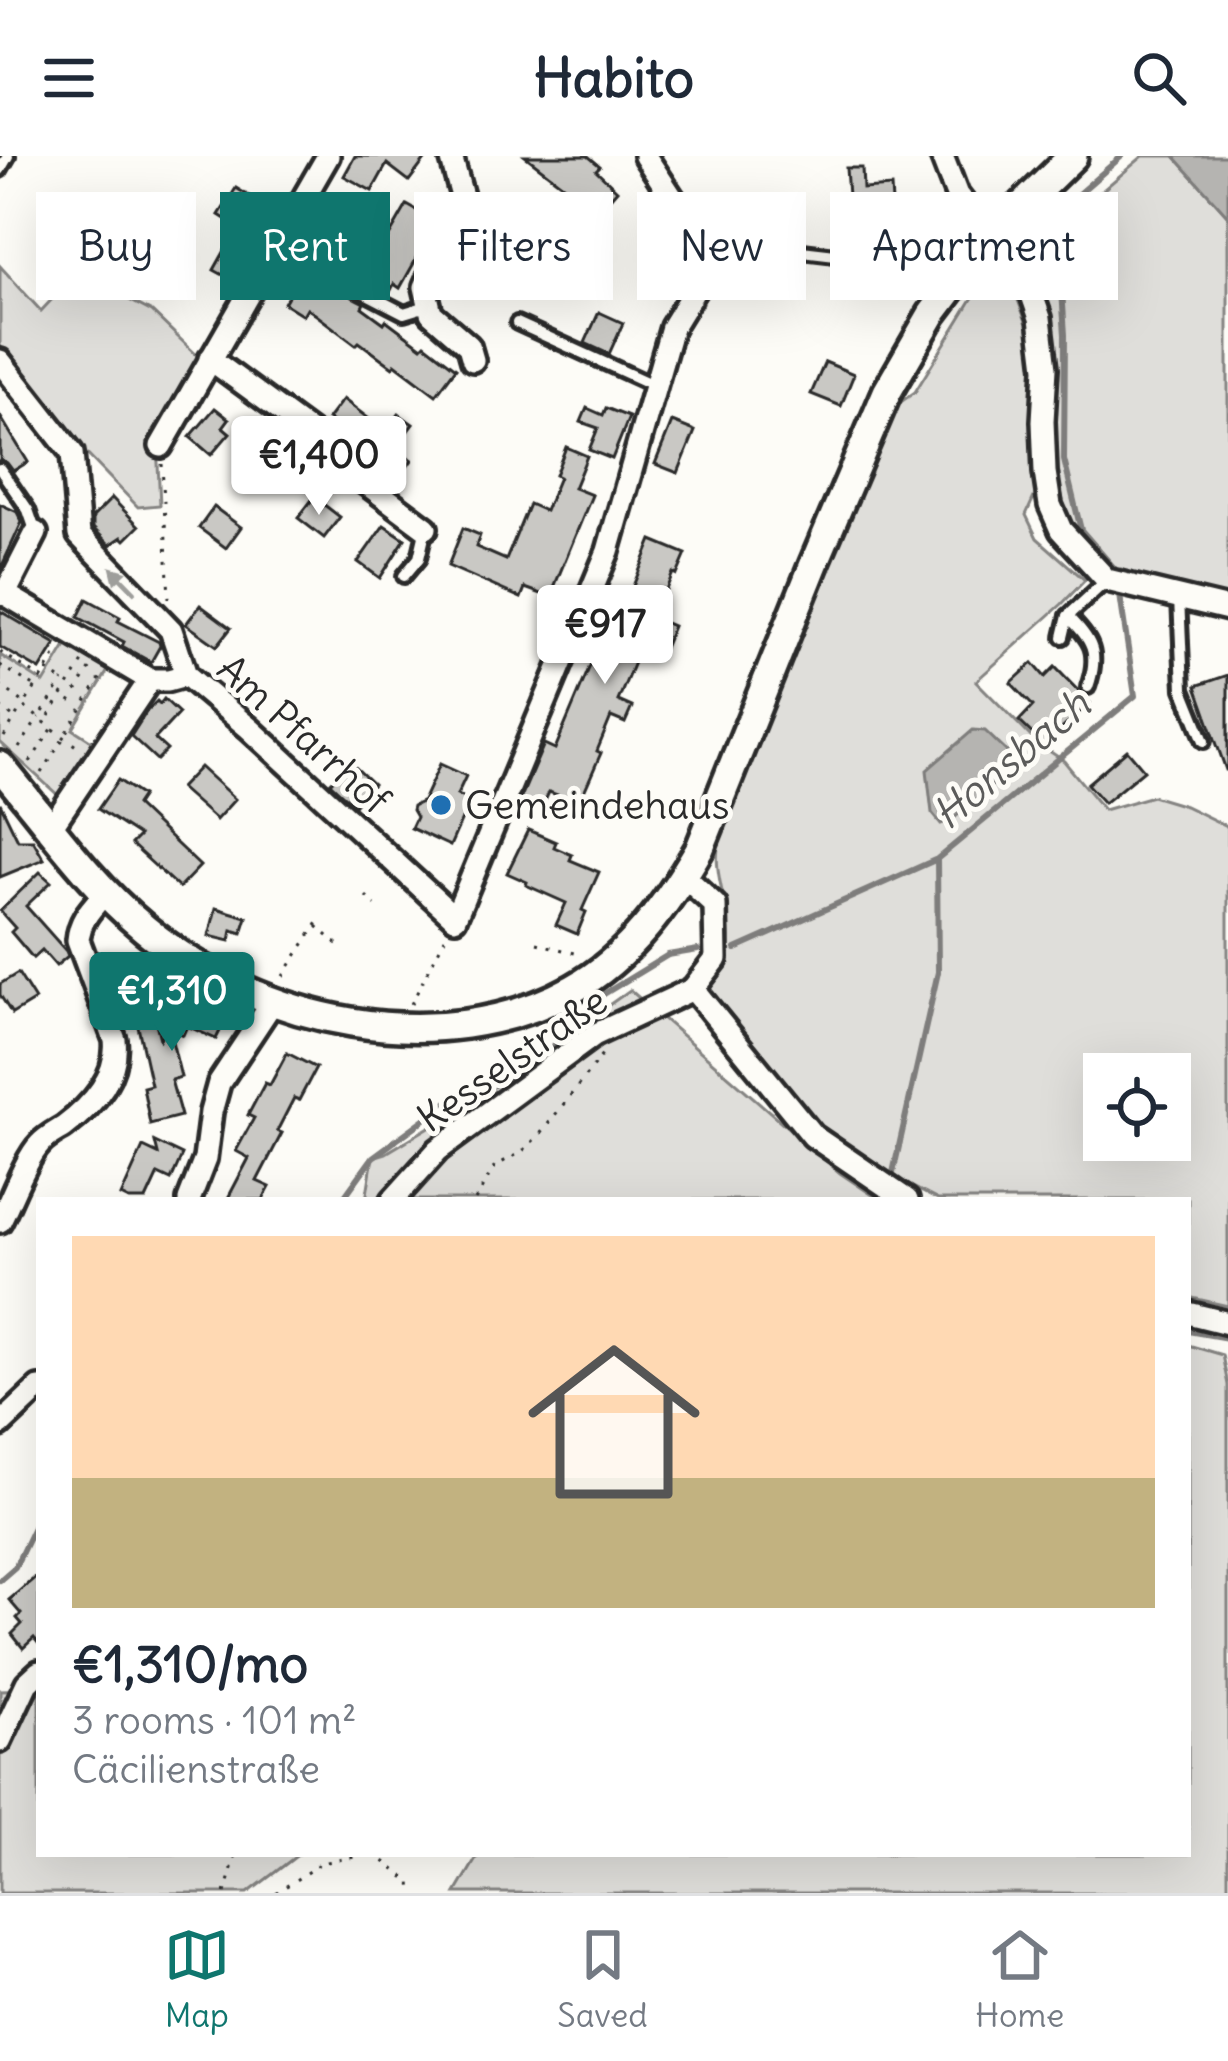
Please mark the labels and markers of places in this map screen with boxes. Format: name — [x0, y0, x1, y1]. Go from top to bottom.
pin: €1,400 — [221, 416, 417, 518]
pin: €917 — [534, 585, 676, 687]
place label: Gemeindehaus — [465, 781, 730, 830]
marker: Gemeindehaus — [428, 792, 454, 818]
pin: €1,310 — [74, 952, 270, 1054]

